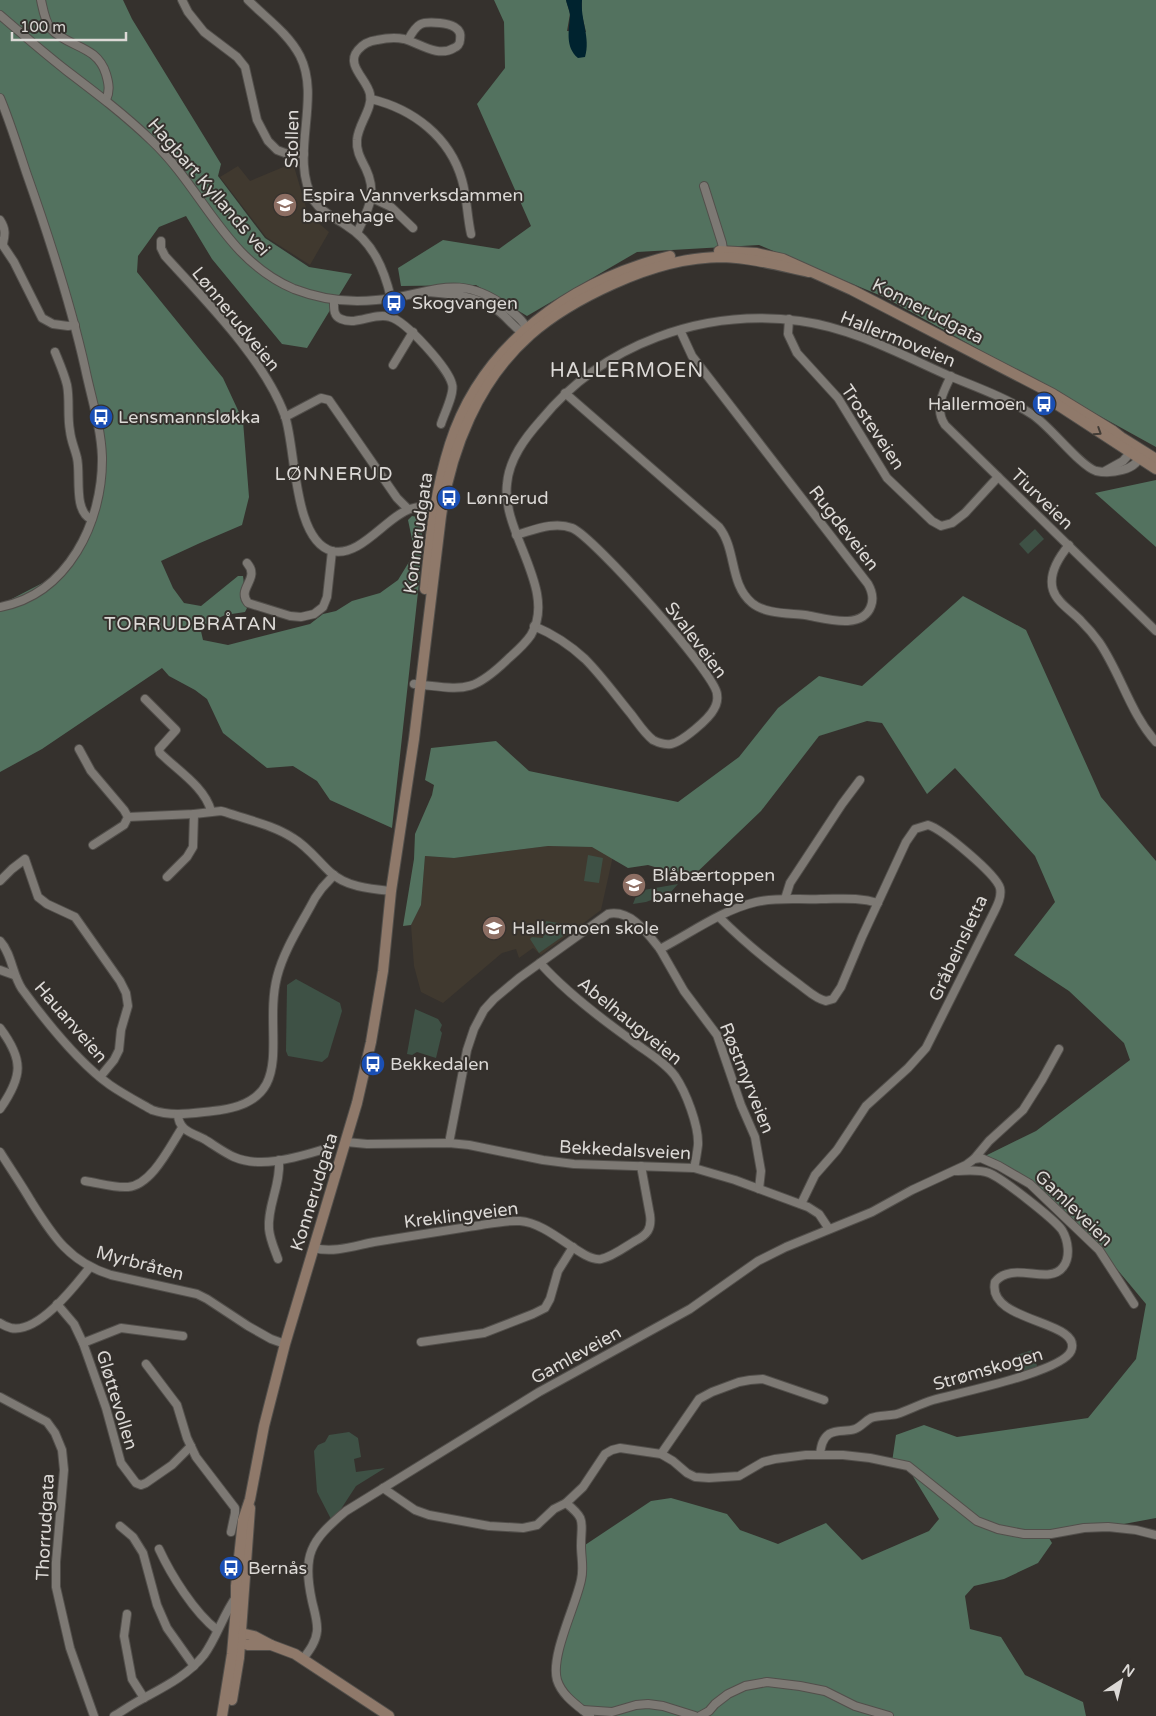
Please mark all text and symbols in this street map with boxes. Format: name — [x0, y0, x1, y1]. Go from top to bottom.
scale bar — [12, 10, 126, 42]
text: 100 m — [20, 18, 66, 36]
street label: Stollen — [280, 110, 304, 168]
street label: Hagbart Kyllands vei — [143, 114, 275, 260]
place label: Espira Vannverksdammen barnehage — [302, 184, 523, 227]
school or university icon: Espira Vannverksdammen barnehage — [272, 192, 298, 218]
street label: Lønnerudveien — [187, 262, 285, 376]
street label: Konnerudgata — [868, 273, 988, 349]
bus stop icon: Skogvangen — [381, 290, 407, 316]
place label: Skogvangen — [412, 292, 518, 314]
street label: Hallermoveien — [837, 306, 959, 372]
district label: HALLERMOEN — [550, 359, 704, 383]
street label: Trosteveien — [836, 380, 910, 474]
bus stop icon: Hallermoen — [1031, 391, 1057, 417]
place label: Hallermoen — [928, 393, 1026, 415]
bus stop icon: Lensmannsløkka — [88, 404, 114, 430]
place label: Lensmannsløkka — [118, 406, 260, 428]
one-way arrow — [1092, 426, 1102, 435]
district label: LØNNERUD — [274, 463, 394, 485]
street label: Tiurveien — [1006, 464, 1078, 534]
street label: Konnerudgata — [399, 471, 437, 595]
street label: Rugdeveien — [804, 481, 884, 575]
bus stop icon: Lønnerud — [436, 485, 462, 511]
place label: Lønnerud — [466, 487, 549, 509]
street label: Svaleveien — [660, 597, 732, 683]
district label: TORRUDBRÅTAN — [104, 612, 278, 635]
place label: Blåbærtoppen barnehage — [652, 864, 775, 907]
school or university icon: Blåbærtoppen barnehage — [621, 872, 647, 898]
street label: Gråbeinsletta — [924, 891, 992, 1005]
school or university icon: Hallermoen skole — [481, 915, 507, 941]
place label: Hallermoen skole — [512, 917, 659, 939]
street label: Abelhaugveien — [573, 972, 687, 1070]
street label: Hauanveien — [30, 977, 112, 1067]
street label: Røstmyrveien — [715, 1019, 779, 1137]
bus stop icon: Bekkedalen — [360, 1051, 386, 1077]
place label: Bekkedalen — [390, 1053, 489, 1075]
street label: Konnerudgata — [286, 1130, 342, 1254]
street label: Bekkedalsveien — [559, 1136, 691, 1164]
street label: Gamleveien — [1030, 1165, 1118, 1251]
street label: Kreklingveien — [402, 1197, 520, 1233]
street label: Myrbråten — [94, 1241, 186, 1285]
street label: Gamleveien — [527, 1321, 625, 1389]
street label: Strømskogen — [930, 1343, 1046, 1395]
street label: Gløttevollen — [91, 1347, 143, 1453]
street label: Thorrudgata — [31, 1473, 59, 1581]
bus stop icon: Bernås — [218, 1555, 244, 1581]
place label: Bernås — [248, 1557, 307, 1579]
north arrow — [1096, 1656, 1146, 1706]
text: N — [1119, 1661, 1138, 1681]

